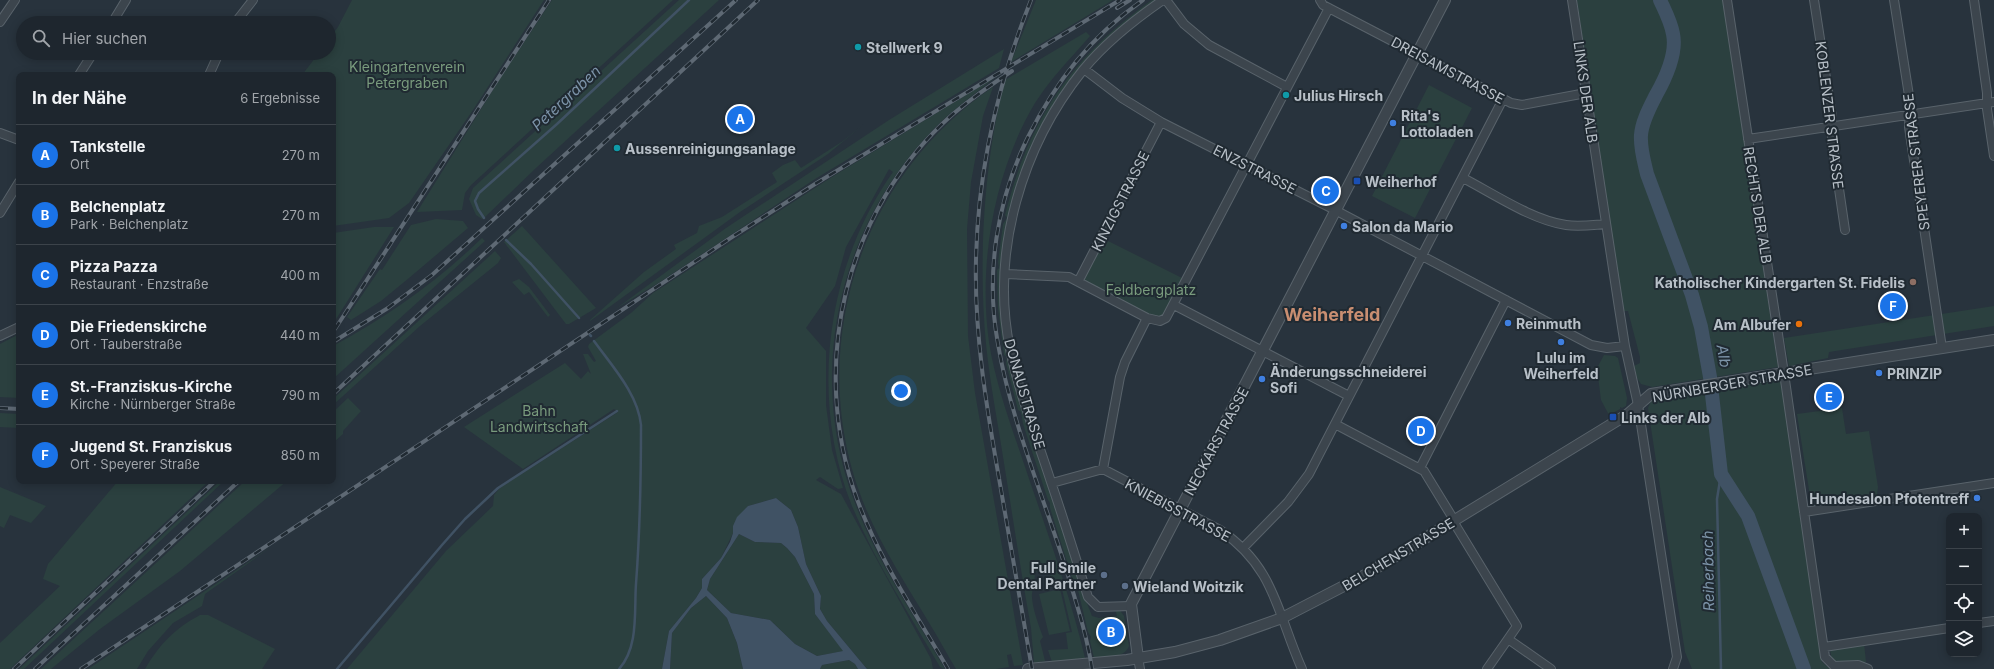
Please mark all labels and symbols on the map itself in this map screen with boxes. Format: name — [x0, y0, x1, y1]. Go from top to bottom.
street label: DREISAMSTRASSE — [1389, 33, 1507, 107]
place label: Stellwerk 9 — [866, 39, 943, 56]
street label: LINKS DER ALB — [1570, 40, 1602, 144]
street label: KOBLENZER STRASSE — [1812, 40, 1848, 190]
marker: Stellwerk 9 — [853, 42, 863, 52]
park label: Kleingartenverein Petergraben — [349, 58, 465, 91]
water label: Petergraben — [528, 61, 605, 135]
place label: Julius Hirsch — [1294, 87, 1383, 104]
marker: Julius Hirsch — [1281, 90, 1291, 100]
street label: SPEYERER STRASSE — [1899, 93, 1933, 231]
pin: A — [727, 104, 753, 134]
place label: Rita's Lottoladen — [1401, 107, 1474, 140]
marker: Rita's Lottoladen — [1388, 118, 1398, 128]
place label: Aussenreinigungsanlage — [625, 140, 796, 157]
street label: ENZSTRASSE — [1211, 141, 1299, 197]
marker: Aussenreinigungsanlage — [612, 143, 622, 153]
street label: RECHTS DER ALB — [1740, 145, 1776, 265]
street label: KINZIGSTRASSE — [1088, 148, 1152, 254]
place label: Weiherhof — [1365, 173, 1437, 190]
pin: C — [1313, 176, 1339, 206]
marker: Weiherhof — [1352, 176, 1362, 186]
place label: Salon da Mario — [1352, 218, 1454, 235]
marker: Salon da Mario — [1339, 221, 1349, 231]
place label: Katholischer Kindergarten St. Fidelis — [1655, 274, 1905, 291]
marker: Katholischer Kindergarten St. Fidelis — [1908, 277, 1918, 287]
park label: Feldbergplatz — [1106, 281, 1196, 298]
pin: F — [1880, 291, 1906, 321]
district label: Weiherfeld — [1284, 304, 1380, 325]
place label: Reinmuth — [1516, 315, 1581, 332]
place label: Am Albufer — [1713, 316, 1791, 333]
marker: Reinmuth — [1503, 318, 1513, 328]
marker: Am Albufer — [1794, 319, 1804, 329]
street label: DONAUSTRASSE — [1001, 337, 1049, 451]
marker: Lulu im Weiherfeld — [1556, 337, 1566, 347]
water label: Alb — [1712, 342, 1735, 369]
place label: Lulu im Weiherfeld — [1523, 349, 1599, 382]
street label: NÜRNBERGER STRASSE — [1651, 361, 1813, 405]
place label: Änderungsschneiderei Sofi — [1270, 363, 1427, 396]
place label: PRINZIP — [1887, 365, 1942, 382]
marker: PRINZIP — [1874, 368, 1884, 378]
marker: Änderungsschneiderei Sofi — [1257, 374, 1267, 384]
your location — [891, 381, 911, 401]
pin: E — [1816, 382, 1842, 412]
street label: NECKARSTRASSE — [1180, 384, 1252, 498]
park label: Bahn Landwirtschaft — [490, 402, 589, 435]
place label: Links der Alb — [1621, 409, 1710, 426]
marker: Links der Alb — [1608, 412, 1618, 422]
pin: D — [1408, 416, 1434, 446]
street label: KNIEBISSTRASSE — [1122, 475, 1234, 545]
place label: Hundesalon Pfotentreff — [1809, 490, 1969, 507]
marker: Hundesalon Pfotentreff — [1972, 493, 1982, 503]
street label: BELCHENSTRASSE — [1339, 514, 1457, 594]
water label: Reiherbach — [1698, 530, 1718, 612]
place label: Full Smile Dental Partner — [998, 559, 1096, 592]
marker: Full Smile Dental Partner — [1099, 570, 1109, 580]
place label: Wieland Woitzik — [1133, 578, 1245, 595]
marker: Wieland Woitzik — [1120, 581, 1130, 591]
pin: B — [1098, 617, 1124, 647]

